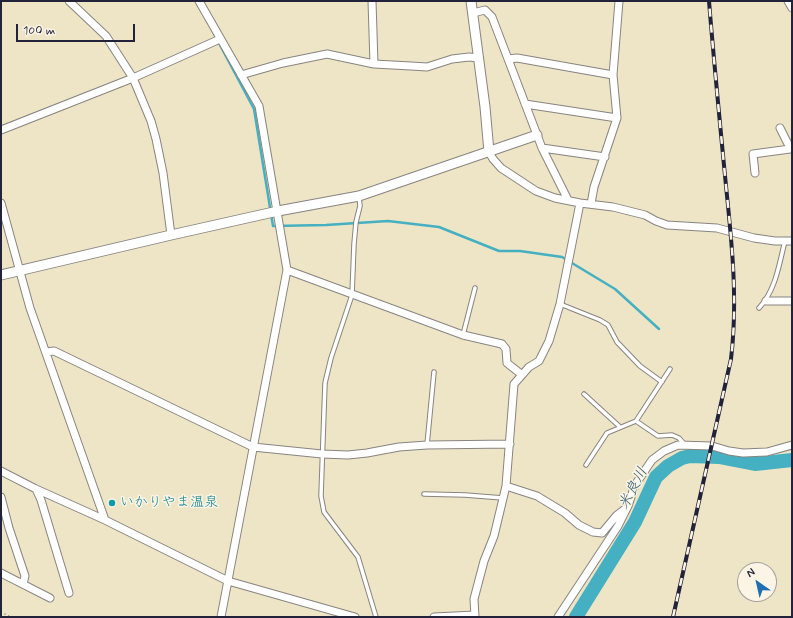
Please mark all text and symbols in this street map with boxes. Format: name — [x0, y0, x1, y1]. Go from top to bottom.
scale bar — [18, 16, 137, 42]
text: 100 m — [23, 23, 55, 39]
water label: 米良川 — [615, 465, 653, 513]
place label: いかりやま温泉 — [120, 495, 218, 511]
marker: いかりやま温泉 — [107, 498, 117, 508]
north arrow — [737, 562, 777, 602]
text: N — [744, 565, 758, 581]

